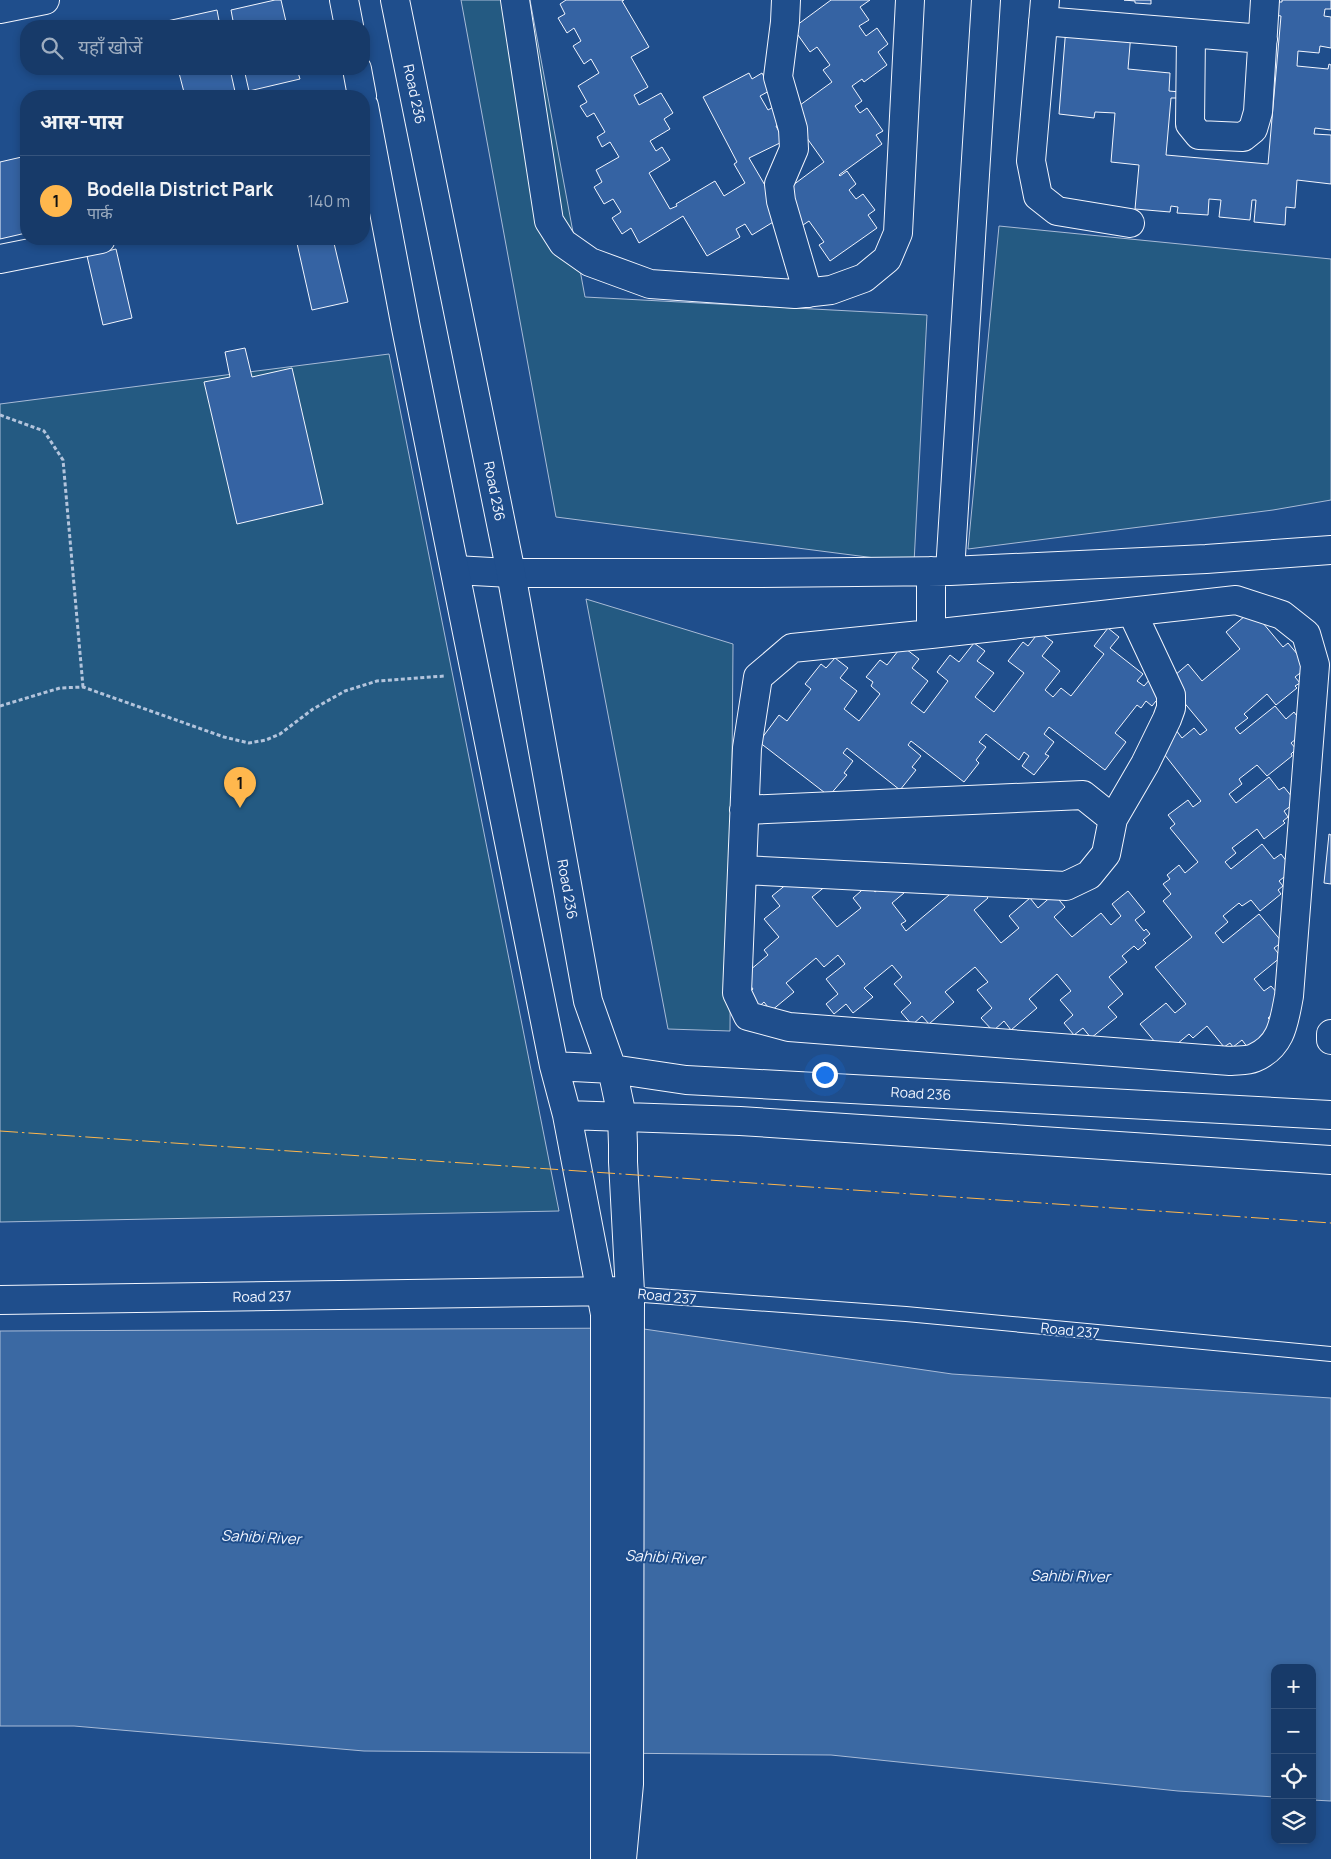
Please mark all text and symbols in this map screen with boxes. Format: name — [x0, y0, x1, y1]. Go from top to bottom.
search box — [20, 20, 370, 75]
icon: search — [38, 34, 66, 62]
text: यहाँ खोजें — [78, 34, 142, 60]
street label: Road 236 — [399, 62, 431, 126]
text: आस-पास — [40, 107, 123, 135]
text: Bodella District Park — [87, 176, 273, 202]
text: 1 — [52, 190, 60, 212]
text: 140 m — [308, 190, 350, 212]
text: पार्क — [87, 202, 113, 224]
street label: Road 236 — [480, 460, 510, 522]
pin: 1 — [224, 767, 256, 808]
street label: Road 236 — [553, 858, 583, 920]
your location — [812, 1062, 838, 1088]
street label: Road 236 — [890, 1082, 952, 1104]
street label: Road 237 — [637, 1283, 697, 1309]
street label: Road 237 — [232, 1286, 292, 1306]
street label: Road 237 — [1040, 1317, 1100, 1343]
water label: Sahibi River — [221, 1524, 304, 1550]
water label: Sahibi River — [625, 1544, 708, 1570]
water label: Sahibi River — [1030, 1565, 1113, 1587]
map controls — [1271, 1664, 1316, 1844]
button: + — [1271, 1664, 1316, 1709]
button: − — [1271, 1709, 1316, 1754]
button: locate — [1271, 1754, 1316, 1799]
button: layers — [1271, 1799, 1316, 1844]

